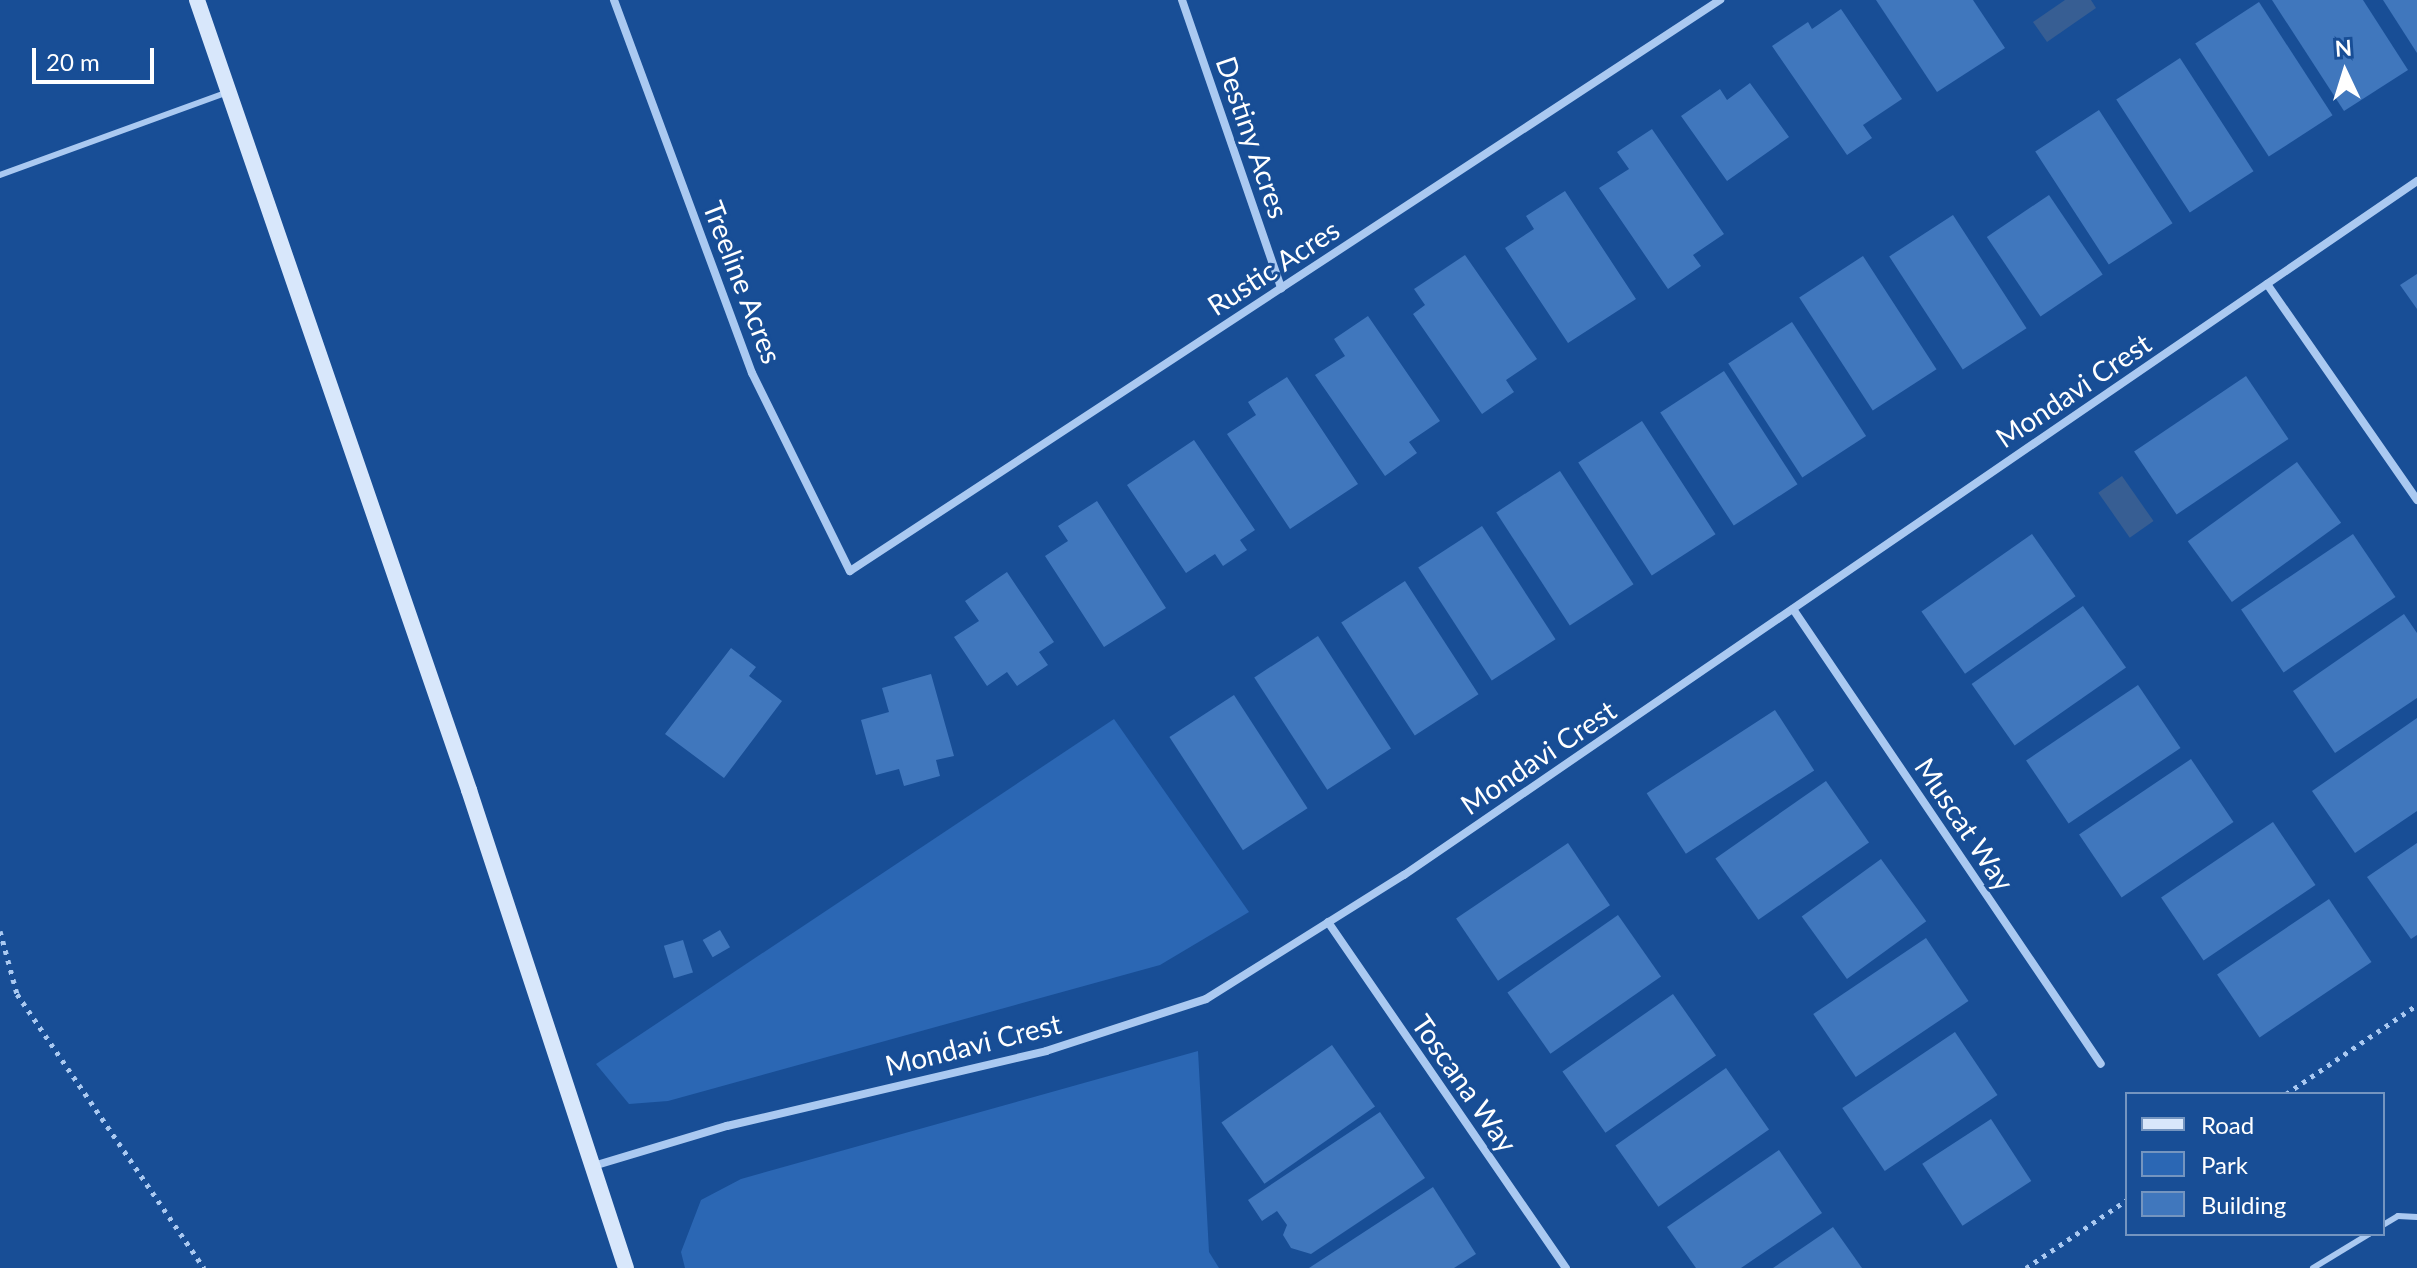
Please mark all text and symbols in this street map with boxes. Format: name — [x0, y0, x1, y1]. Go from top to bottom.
scale bar — [36, 32, 158, 82]
north arrow — [2305, 32, 2385, 112]
text: N — [2334, 34, 2353, 62]
text: 20 m — [46, 47, 100, 76]
street label: Destiny Acres — [1209, 51, 1297, 223]
street label: Treeline Acres — [696, 196, 790, 368]
street label: Rustic Acres — [1201, 212, 1345, 322]
street label: Mondavi Crest — [1989, 326, 2157, 454]
street label: Mondavi Crest — [1454, 693, 1622, 821]
street label: Muscat Way — [1908, 751, 2022, 897]
street label: Mondavi Crest — [882, 1006, 1064, 1082]
street label: Toscana Way — [1405, 1008, 1525, 1158]
legend — [2125, 1092, 2385, 1236]
text: Road — [2201, 1110, 2254, 1139]
text: Park — [2201, 1150, 2248, 1179]
text: Building — [2201, 1190, 2286, 1219]

